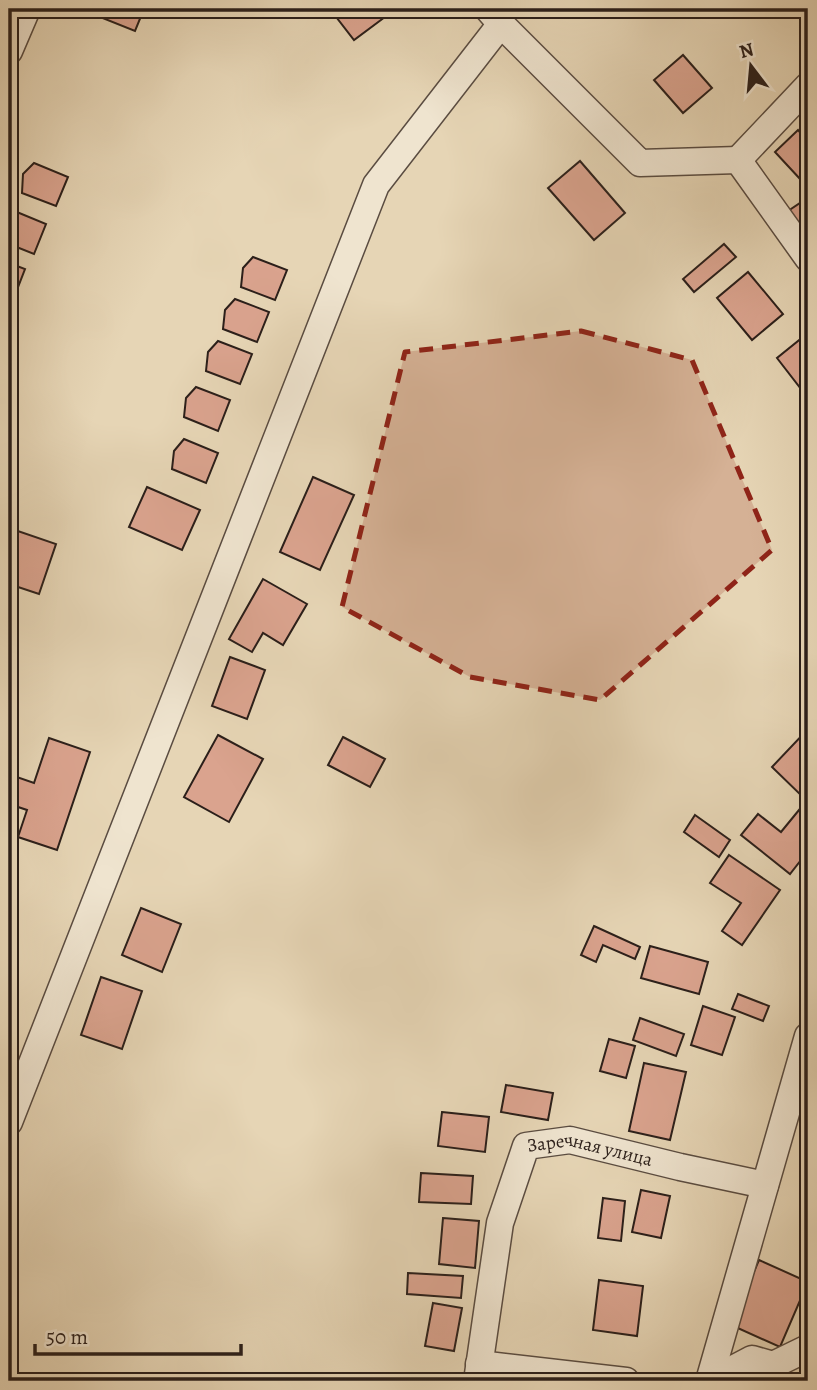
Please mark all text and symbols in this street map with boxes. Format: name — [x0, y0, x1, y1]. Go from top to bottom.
north arrow — [716, 32, 786, 102]
text: N — [736, 36, 757, 65]
street label: Заречная улица — [525, 1127, 656, 1173]
scale bar — [35, 1313, 242, 1357]
text: 50 m — [46, 1323, 88, 1351]

